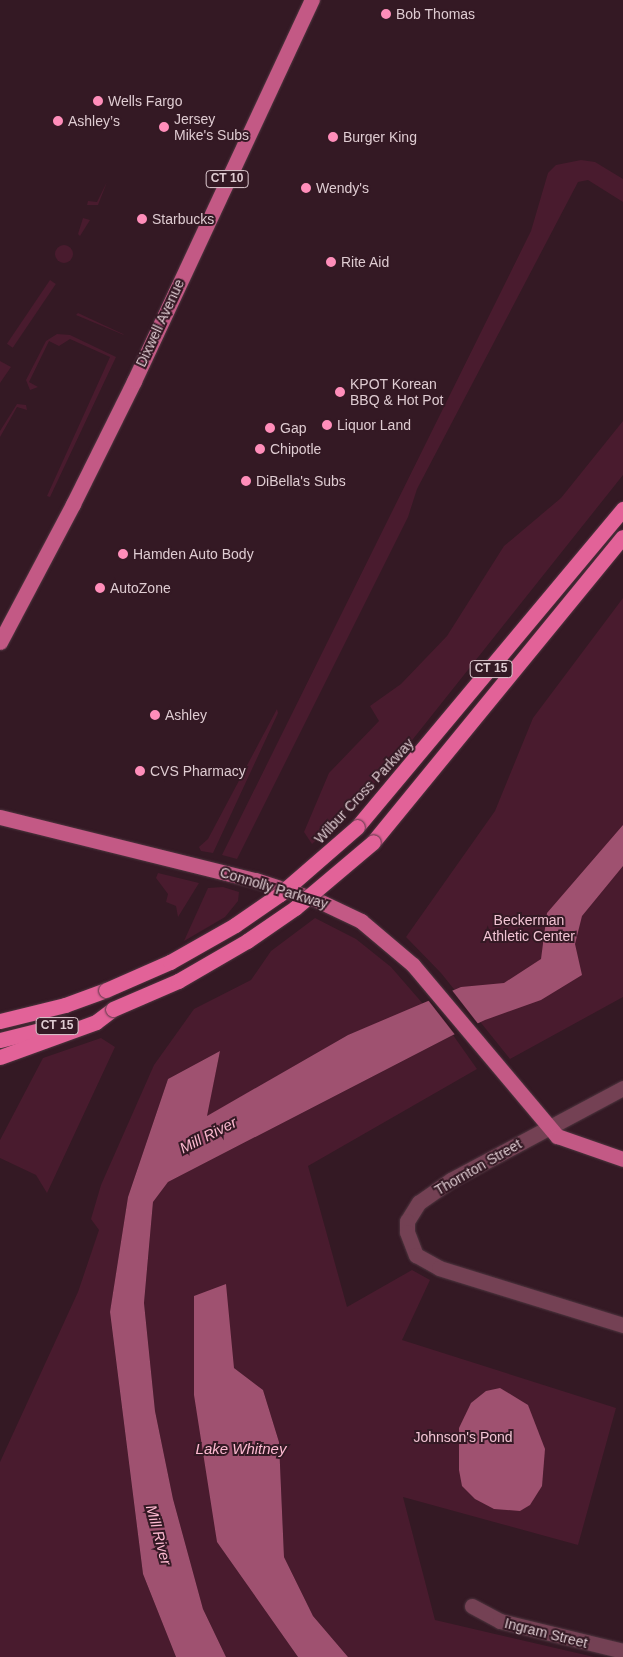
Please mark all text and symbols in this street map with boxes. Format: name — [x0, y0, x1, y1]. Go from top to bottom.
place label: Bob Thomas — [396, 6, 475, 22]
marker: Bob Thomas — [380, 8, 392, 20]
place label: Wells Fargo — [108, 93, 182, 109]
marker: Wells Fargo — [92, 95, 104, 107]
place label: Jersey Mike's Subs — [174, 111, 249, 144]
place label: Ashley’s — [68, 113, 120, 129]
marker: Ashley’s — [52, 115, 64, 127]
marker: Jersey Mike's Subs — [158, 121, 170, 133]
place label: Burger King — [343, 129, 417, 145]
marker: Burger King — [327, 131, 339, 143]
road number: CT 10 — [204, 170, 250, 188]
place label: Wendy's — [316, 180, 369, 196]
marker: Wendy's — [300, 182, 312, 194]
place label: Starbucks — [152, 211, 214, 227]
marker: Starbucks — [136, 213, 148, 225]
place label: Rite Aid — [341, 254, 390, 270]
marker: Rite Aid — [325, 256, 337, 268]
street label: Dixwell Avenue — [132, 276, 188, 370]
place label: KPOT Korean BBQ & Hot Pot — [350, 376, 443, 408]
marker: KPOT Korean BBQ & Hot Pot — [334, 386, 346, 398]
place label: Liquor Land — [337, 417, 411, 433]
marker: Liquor Land — [321, 419, 333, 431]
place label: Gap — [280, 420, 306, 436]
marker: Gap — [264, 422, 276, 434]
place label: Chipotle — [270, 441, 321, 457]
marker: Chipotle — [254, 443, 266, 455]
place label: DiBella's Subs — [256, 473, 346, 489]
marker: DiBella's Subs — [240, 475, 252, 487]
place label: Hamden Auto Body — [133, 546, 254, 562]
marker: Hamden Auto Body — [117, 548, 129, 560]
place label: AutoZone — [110, 580, 171, 596]
marker: AutoZone — [94, 582, 106, 594]
road number: CT 15 — [468, 660, 514, 679]
place label: Ashley — [165, 707, 207, 723]
marker: Ashley — [149, 709, 161, 721]
street label: Wilbur Cross Parkway — [311, 735, 417, 847]
place label: CVS Pharmacy — [150, 763, 246, 779]
marker: CVS Pharmacy — [134, 765, 146, 777]
street label: Connolly Parkway — [218, 864, 330, 912]
park label: Beckerman Athletic Center — [483, 912, 575, 944]
road number: CT 15 — [34, 1016, 80, 1036]
water label: Mill River — [176, 1113, 240, 1157]
street label: Thornton Street — [432, 1135, 524, 1199]
park label: Johnson's Pond — [413, 1429, 513, 1445]
water label: Lake Whitney — [196, 1440, 286, 1458]
water label: Mill River — [142, 1503, 176, 1567]
street label: Ingram Street — [503, 1615, 589, 1651]

